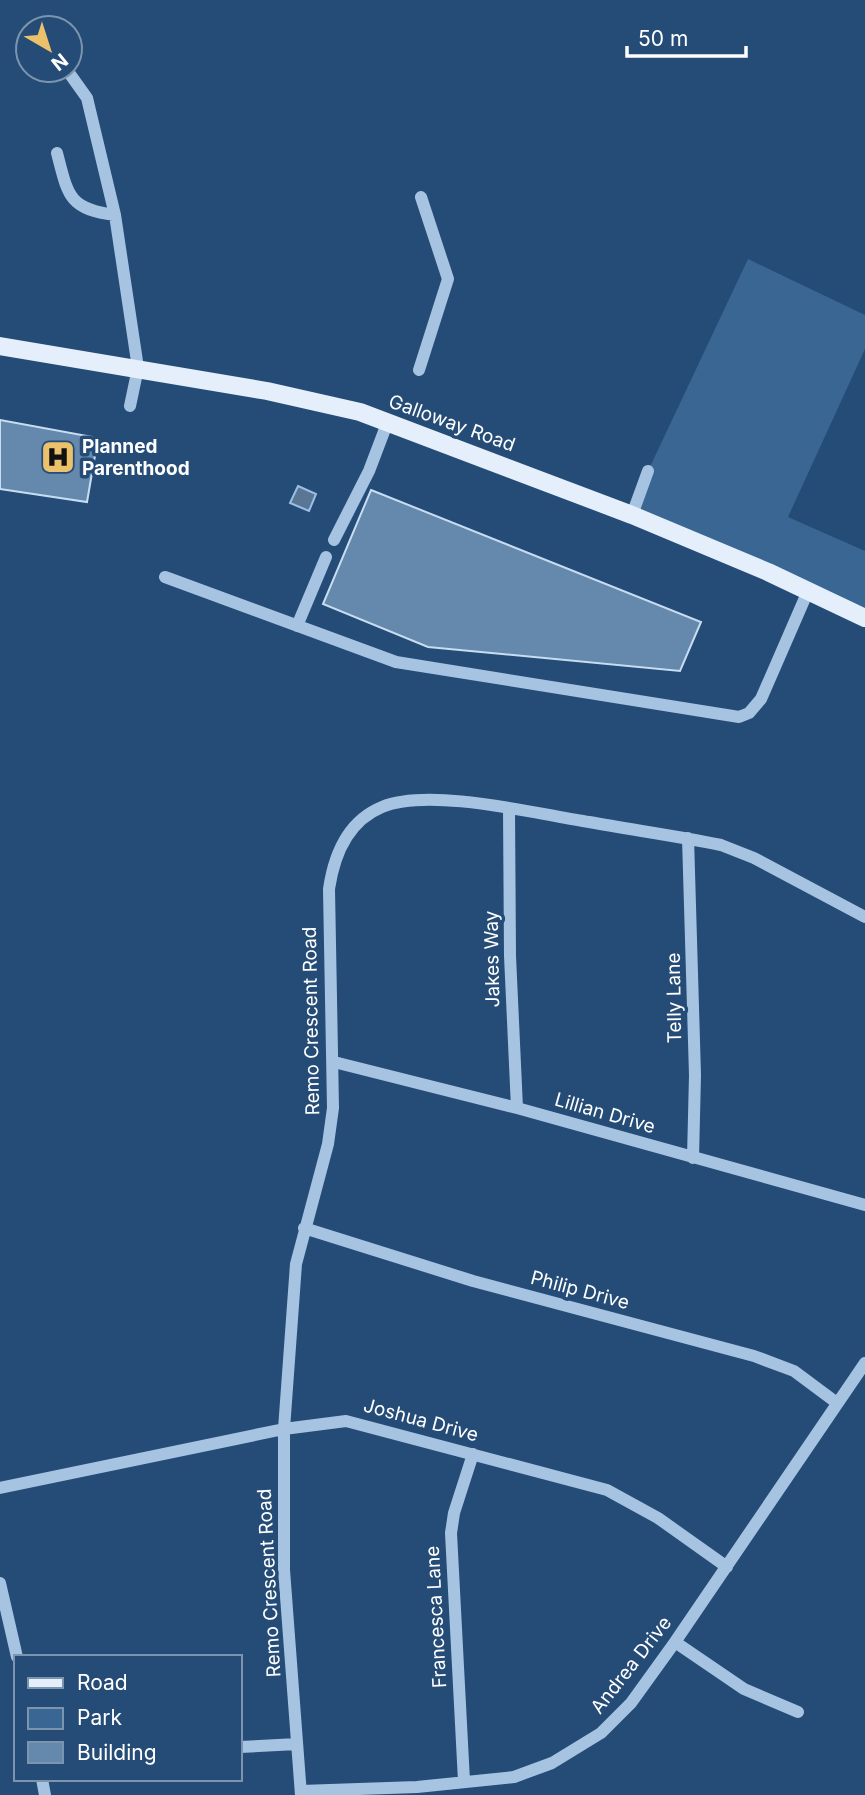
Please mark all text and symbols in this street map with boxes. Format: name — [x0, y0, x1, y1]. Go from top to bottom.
north arrow — [14, 14, 84, 84]
scale bar — [627, 14, 746, 58]
text: 50 m — [638, 26, 688, 51]
text: N — [47, 48, 72, 75]
street label: Galloway Road — [386, 389, 518, 457]
place label: Planned Parenthood — [82, 435, 190, 480]
hospital icon: Planned Parenthood — [39, 438, 77, 476]
street label: Jakes Way — [480, 910, 504, 1008]
street label: Remo Crescent Road — [298, 926, 324, 1116]
street label: Telly Lane — [662, 952, 686, 1044]
street label: Lillian Drive — [552, 1088, 658, 1138]
street label: Philip Drive — [528, 1266, 632, 1314]
street label: Joshua Drive — [361, 1394, 481, 1446]
street label: Remo Crescent Road — [253, 1488, 285, 1678]
street label: Francesca Lane — [421, 1545, 451, 1689]
street label: Andrea Drive — [586, 1612, 676, 1718]
legend — [14, 1655, 242, 1781]
text: Road — [77, 1670, 128, 1695]
text: Park — [77, 1705, 122, 1730]
text: Building — [77, 1740, 157, 1765]

